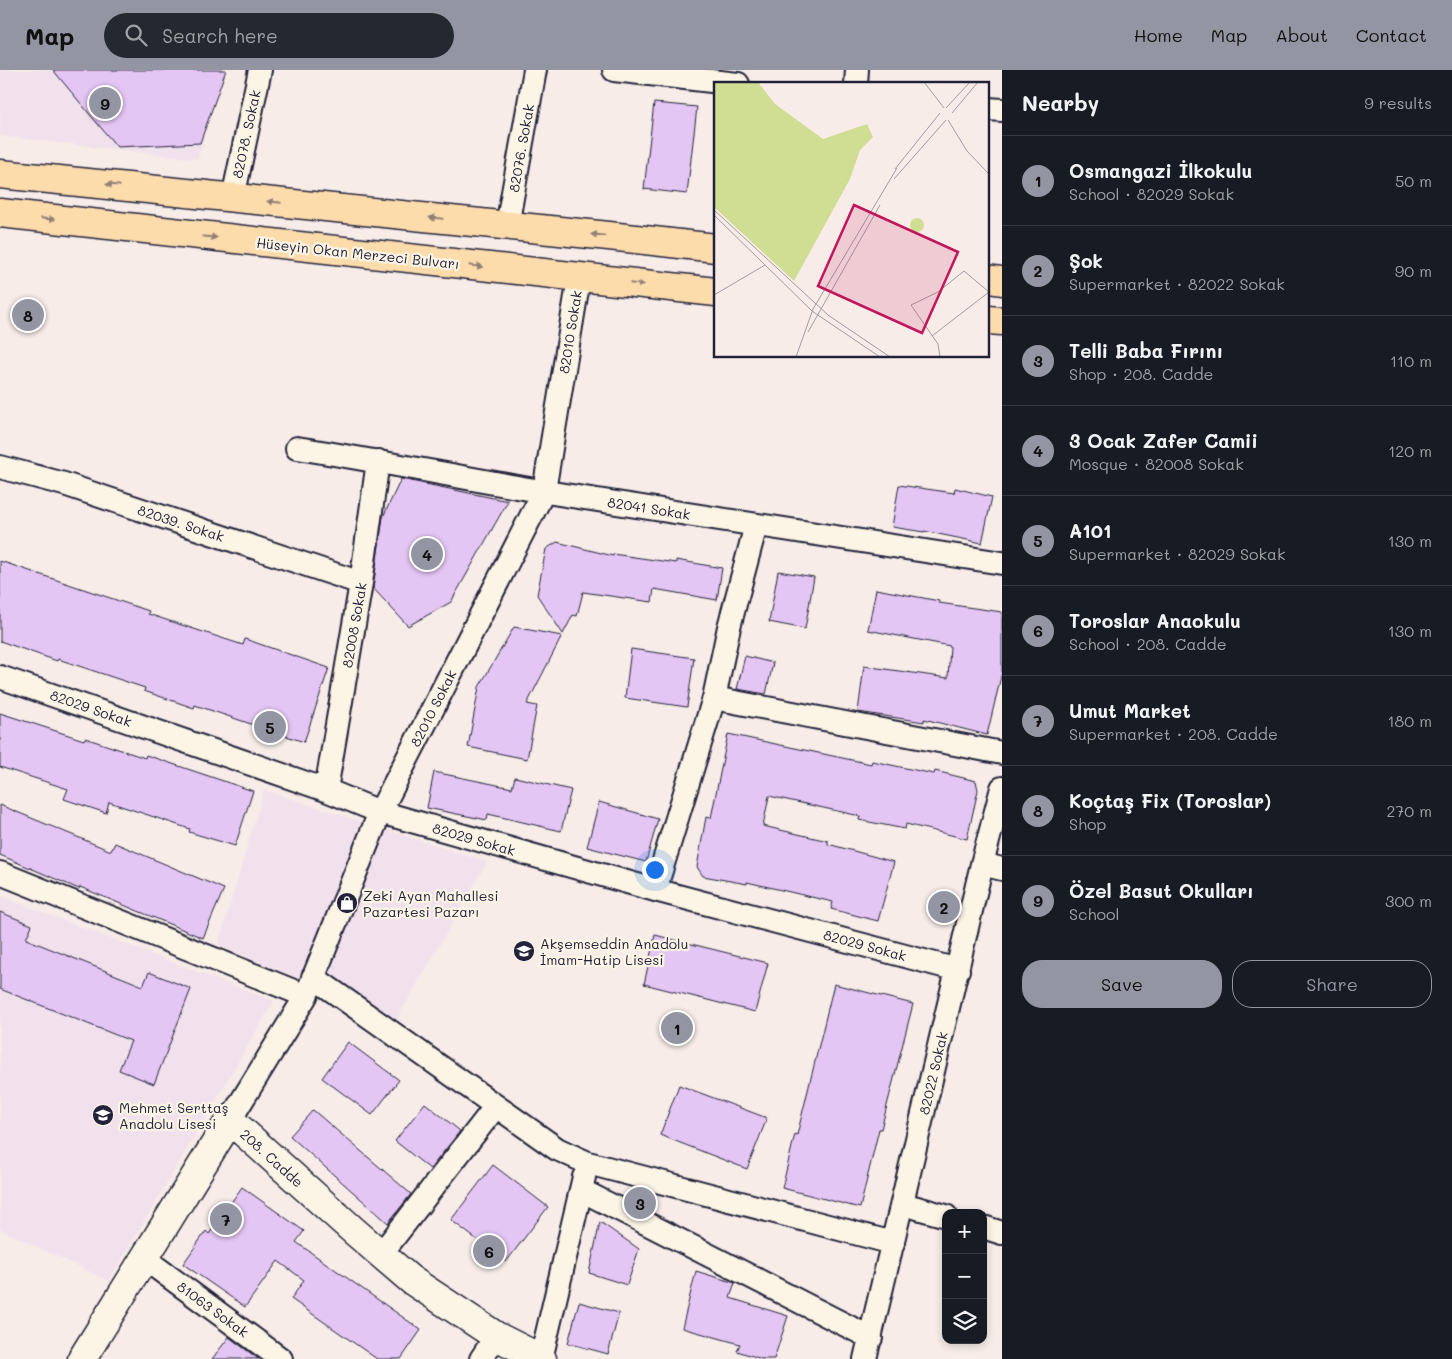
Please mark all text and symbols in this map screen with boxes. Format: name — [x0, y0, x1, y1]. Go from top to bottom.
search box — [104, 13, 454, 58]
text: Map — [25, 20, 74, 51]
icon: search — [122, 21, 150, 49]
text: Search here — [162, 23, 278, 48]
text: Home — [1134, 23, 1183, 47]
text: Map — [1211, 23, 1247, 47]
text: About — [1275, 23, 1328, 47]
text: Contact — [1356, 23, 1427, 47]
inset map — [714, 82, 989, 358]
pin: 9 — [89, 84, 121, 122]
street label: 82078. Sokak — [227, 88, 265, 180]
text: Nearby — [1022, 89, 1099, 116]
text: 9 results — [1364, 92, 1432, 113]
street label: 82076. Sokak — [504, 102, 538, 194]
text: Osmangazi İlkokulu — [1069, 158, 1252, 183]
text: 1 — [1034, 170, 1042, 191]
text: 50 m — [1395, 170, 1432, 191]
one-way arrow — [104, 181, 120, 189]
text: School · 82029 Sokak — [1069, 183, 1234, 204]
one-way arrow — [266, 198, 282, 206]
one-way arrow — [428, 214, 444, 222]
one-way arrow — [41, 215, 57, 223]
one-way arrow — [589, 230, 605, 238]
one-way arrow — [202, 233, 218, 241]
street label: Hüseyin Okan Merzeci Bulvarı — [255, 233, 461, 273]
text: Şok — [1069, 248, 1103, 273]
text: 2 — [1034, 260, 1042, 281]
text: 90 m — [1395, 260, 1432, 281]
one-way arrow — [468, 262, 484, 270]
text: Supermarket · 82022 Sokak — [1069, 273, 1285, 294]
one-way arrow — [630, 280, 646, 288]
street label: 82010 Sokak — [554, 289, 586, 375]
pin: 8 — [12, 296, 44, 334]
text: Telli Baba Fırını — [1069, 338, 1223, 363]
text: 3 — [1033, 350, 1043, 371]
text: 110 m — [1390, 350, 1432, 371]
text: Shop · 208. Cadde — [1069, 363, 1214, 384]
text: 3 Ocak Zafer Camii — [1069, 428, 1258, 453]
text: 4 — [1033, 440, 1043, 461]
text: 120 m — [1388, 440, 1432, 461]
text: Mosque · 82008 Sokak — [1069, 453, 1244, 474]
street label: 82041 Sokak — [606, 492, 692, 524]
street label: 82039. Sokak — [135, 500, 227, 546]
text: A101 — [1069, 518, 1111, 543]
text: 5 — [1033, 530, 1043, 551]
text: 130 m — [1388, 530, 1432, 551]
pin: 4 — [411, 535, 443, 573]
text: Supermarket · 82029 Sokak — [1069, 543, 1285, 564]
street label: 82008 Sokak — [337, 581, 371, 669]
text: Toroslar Anaokulu — [1069, 608, 1241, 633]
text: 6 — [1033, 620, 1043, 641]
text: 130 m — [1388, 620, 1432, 641]
text: School · 208. Cadde — [1069, 633, 1227, 654]
street label: 82010 Sokak — [405, 666, 461, 750]
street label: 82029 Sokak — [48, 685, 134, 731]
text: Umut Market — [1069, 698, 1191, 723]
pin: 5 — [254, 708, 286, 746]
text: 7 — [1034, 710, 1042, 731]
text: 180 m — [1387, 710, 1432, 731]
text: Supermarket · 208. Cadde — [1069, 723, 1278, 744]
text: Koçtaş Fix (Toroslar) — [1069, 788, 1271, 813]
text: 8 — [1033, 800, 1043, 821]
text: 270 m — [1386, 800, 1432, 821]
text: Shop — [1069, 813, 1106, 834]
street label: 82029 Sokak — [430, 818, 518, 860]
your location — [642, 857, 668, 883]
text: Özel Basut Okulları — [1069, 878, 1254, 903]
place label: Zeki Ayan Mahallesi Pazartesi Pazarı — [363, 886, 499, 921]
pin: 2 — [928, 888, 960, 926]
text: 9 — [1033, 890, 1043, 911]
text: 300 m — [1385, 890, 1432, 911]
shop icon: Zeki Ayan Mahallesi Pazartesi Pazarı — [335, 891, 359, 915]
text: School — [1069, 903, 1119, 924]
street label: 82029 Sokak — [821, 925, 909, 965]
place label: Akşemseddin Anadolu İmam-Hatip Lisesi — [540, 934, 688, 969]
school or university icon: Akşemseddin Anadolu İmam-Hatip Lisesi — [512, 939, 536, 963]
button: Save — [1022, 960, 1222, 1008]
button: Share — [1232, 960, 1432, 1008]
pin: 1 — [661, 1009, 693, 1047]
street label: 82022 Sokak — [914, 1030, 952, 1116]
place label: Mehmet Serttaş Anadolu Lisesi — [119, 1098, 229, 1133]
school or university icon: Mehmet Serttaş Anadolu Lisesi — [91, 1103, 115, 1127]
street label: 208. Cadde — [236, 1125, 308, 1191]
pin: 3 — [624, 1184, 656, 1222]
pin: 7 — [210, 1200, 242, 1238]
map controls — [942, 1209, 987, 1344]
button: + — [942, 1209, 987, 1254]
pin: 6 — [473, 1232, 505, 1270]
button: − — [942, 1254, 987, 1299]
street label: 81063 Sokak — [173, 1277, 253, 1341]
button: layers — [942, 1299, 987, 1344]

